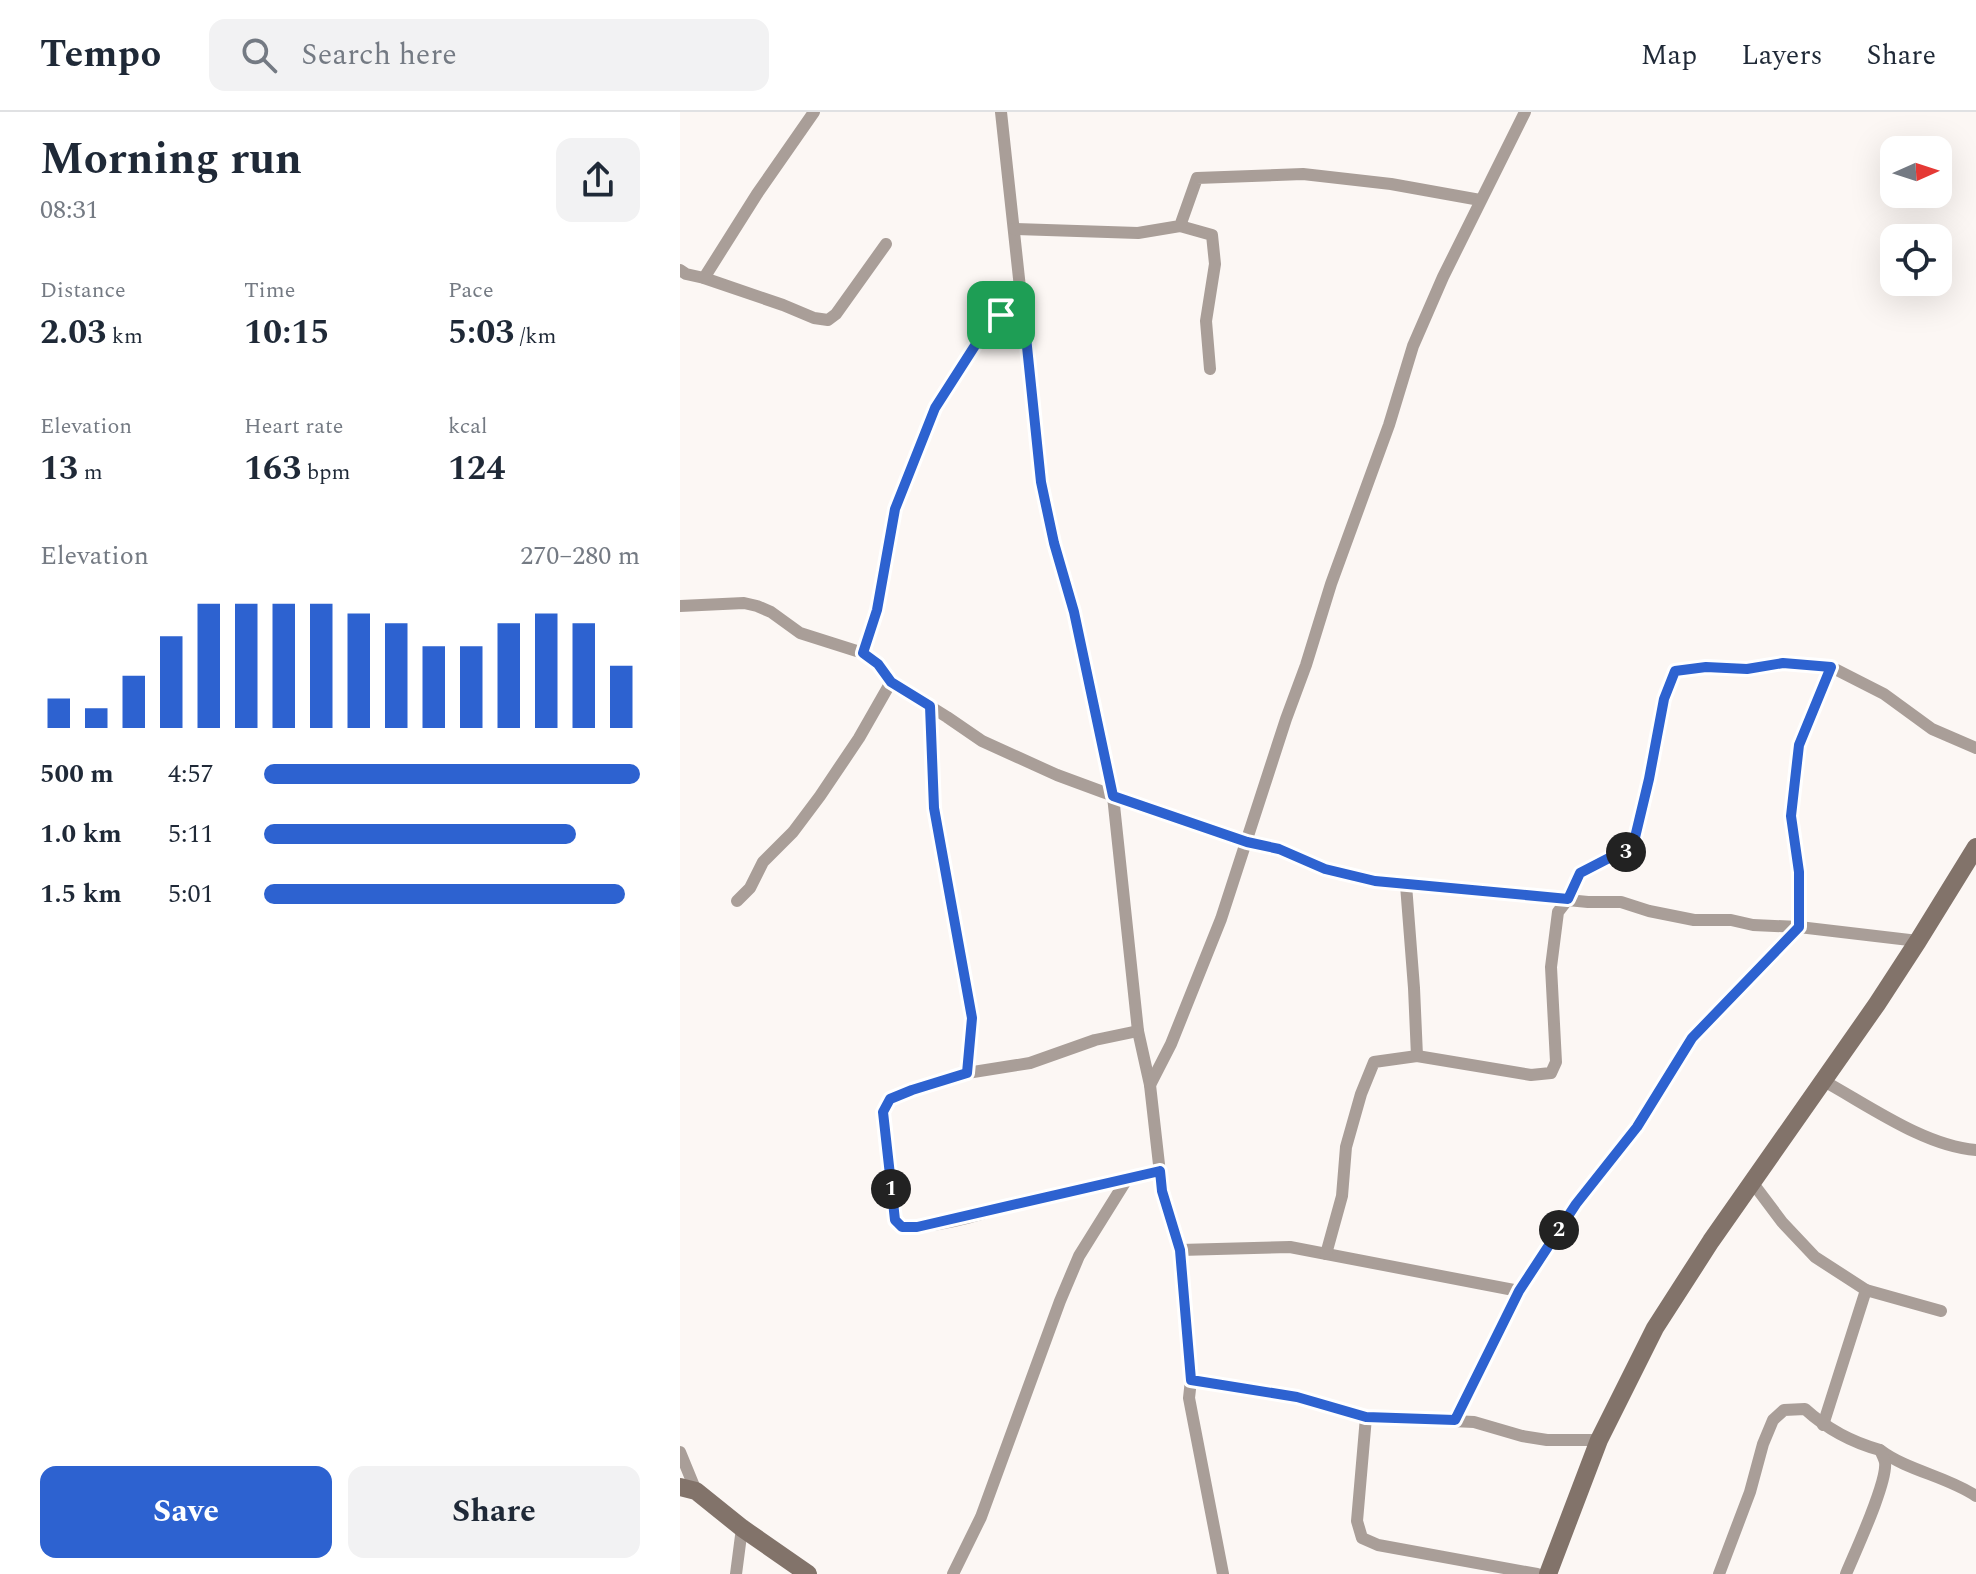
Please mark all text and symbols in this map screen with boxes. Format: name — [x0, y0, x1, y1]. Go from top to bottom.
search box — [209, 19, 769, 91]
text: Tempo — [40, 26, 161, 84]
text: Search here — [301, 32, 457, 78]
icon: search — [237, 33, 281, 77]
text: Map — [1641, 34, 1697, 77]
text: Layers — [1741, 34, 1823, 77]
text: Share — [1867, 34, 1936, 77]
text: Morning run — [40, 126, 302, 193]
north arrow — [1880, 136, 1952, 208]
map controls — [1880, 136, 1952, 296]
button: share — [556, 138, 640, 222]
text: 08:31 — [40, 190, 99, 230]
button: locate — [1880, 224, 1952, 296]
text: Distance — [40, 274, 126, 307]
text: Time — [244, 274, 295, 307]
text: Pace — [448, 274, 494, 307]
pin — [967, 281, 1035, 349]
icon: arrive — [979, 293, 1023, 337]
text: 2.03 — [40, 307, 106, 359]
text: 10:15 — [244, 307, 329, 359]
text: 5:03 — [448, 307, 514, 359]
text: km — [106, 320, 143, 353]
text: /km — [514, 320, 557, 353]
text: Elevation — [40, 410, 132, 443]
text: Heart rate — [244, 410, 344, 443]
text: kcal — [448, 410, 488, 443]
text: 13 — [40, 443, 78, 495]
text: 163 — [244, 443, 301, 495]
text: 124 — [448, 443, 505, 495]
text: m — [78, 456, 103, 489]
text: bpm — [301, 456, 350, 489]
text: Elevation — [40, 536, 149, 576]
text: 270–280 m — [520, 536, 640, 576]
text: 500 m — [40, 754, 114, 794]
text: 4:57 — [168, 754, 214, 794]
text: 1.0 km — [40, 814, 122, 854]
text: 5:11 — [168, 814, 214, 854]
pin: 3 — [1606, 832, 1646, 872]
text: 3 — [1620, 835, 1632, 868]
text: 1.5 km — [40, 874, 122, 914]
text: 5:01 — [168, 874, 214, 914]
pin: 1 — [871, 1169, 911, 1209]
text: 1 — [885, 1172, 897, 1205]
pin: 2 — [1539, 1210, 1579, 1250]
text: 2 — [1553, 1213, 1565, 1246]
button: Save — [40, 1466, 332, 1558]
button: Share — [348, 1466, 640, 1558]

